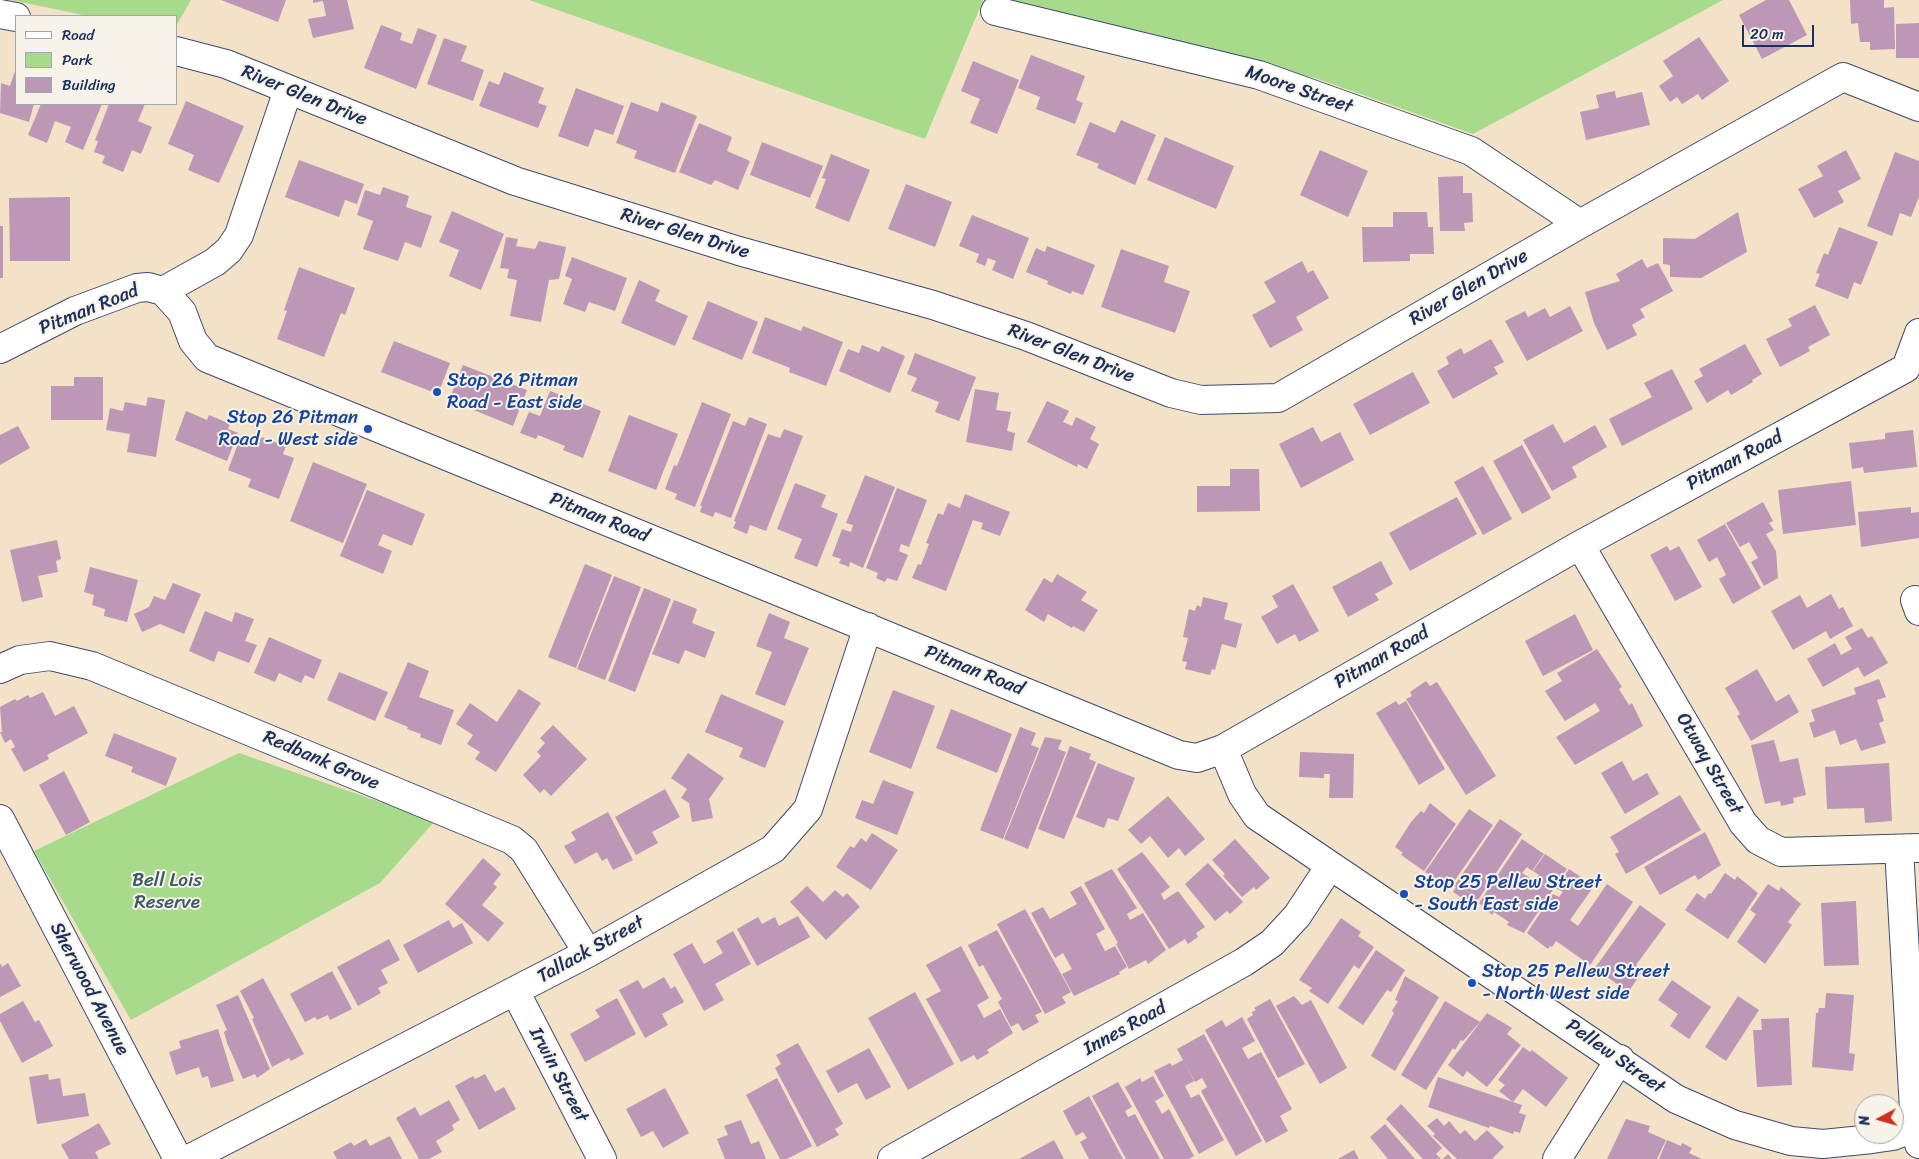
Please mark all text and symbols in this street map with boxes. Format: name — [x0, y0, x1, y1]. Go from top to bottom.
legend — [15, 15, 178, 105]
scale bar — [1744, 15, 1816, 47]
text: 20 m — [1750, 21, 1784, 47]
text: Road — [62, 22, 94, 48]
text: Park — [62, 47, 93, 73]
street label: River Glen Drive — [238, 60, 370, 132]
street label: Moore Street — [1242, 61, 1356, 119]
text: Building — [62, 72, 116, 98]
street label: River Glen Drive — [618, 204, 752, 264]
street label: River Glen Drive — [1406, 245, 1532, 331]
street label: Pitman Road — [36, 280, 142, 340]
street label: River Glen Drive — [1005, 319, 1137, 389]
place label: Stop 26 Pitman Road - East side — [447, 370, 582, 414]
marker: Stop 26 Pitman Road - East side — [431, 386, 443, 398]
place label: Stop 26 Pitman Road - West side — [218, 407, 358, 451]
marker: Stop 26 Pitman Road - West side — [362, 423, 374, 435]
street label: Pitman Road — [1683, 426, 1787, 496]
street label: Pitman Road — [546, 488, 652, 548]
street label: Pitman Road — [1331, 622, 1433, 694]
street label: Pitman Road — [921, 641, 1027, 701]
street label: Otway Street — [1671, 709, 1747, 819]
street label: Redbank Grove — [259, 726, 383, 796]
park label: Bell Lois Reserve — [132, 870, 202, 914]
place label: Stop 25 Pellew Street - South East side — [1414, 872, 1602, 916]
marker: Stop 25 Pellew Street - South East side — [1398, 888, 1410, 900]
street label: Tallack Street — [534, 911, 648, 989]
street label: Sherwood Avenue — [44, 919, 134, 1059]
place label: Stop 25 Pellew Street - North West side — [1482, 961, 1670, 1005]
marker: Stop 25 Pellew Street - North West side — [1466, 977, 1478, 989]
street label: Innes Road — [1080, 997, 1170, 1061]
street label: Pellew Street — [1561, 1015, 1669, 1099]
street label: Irwin Street — [523, 1024, 593, 1126]
north arrow — [1854, 1094, 1904, 1144]
text: N — [1852, 1114, 1878, 1127]

